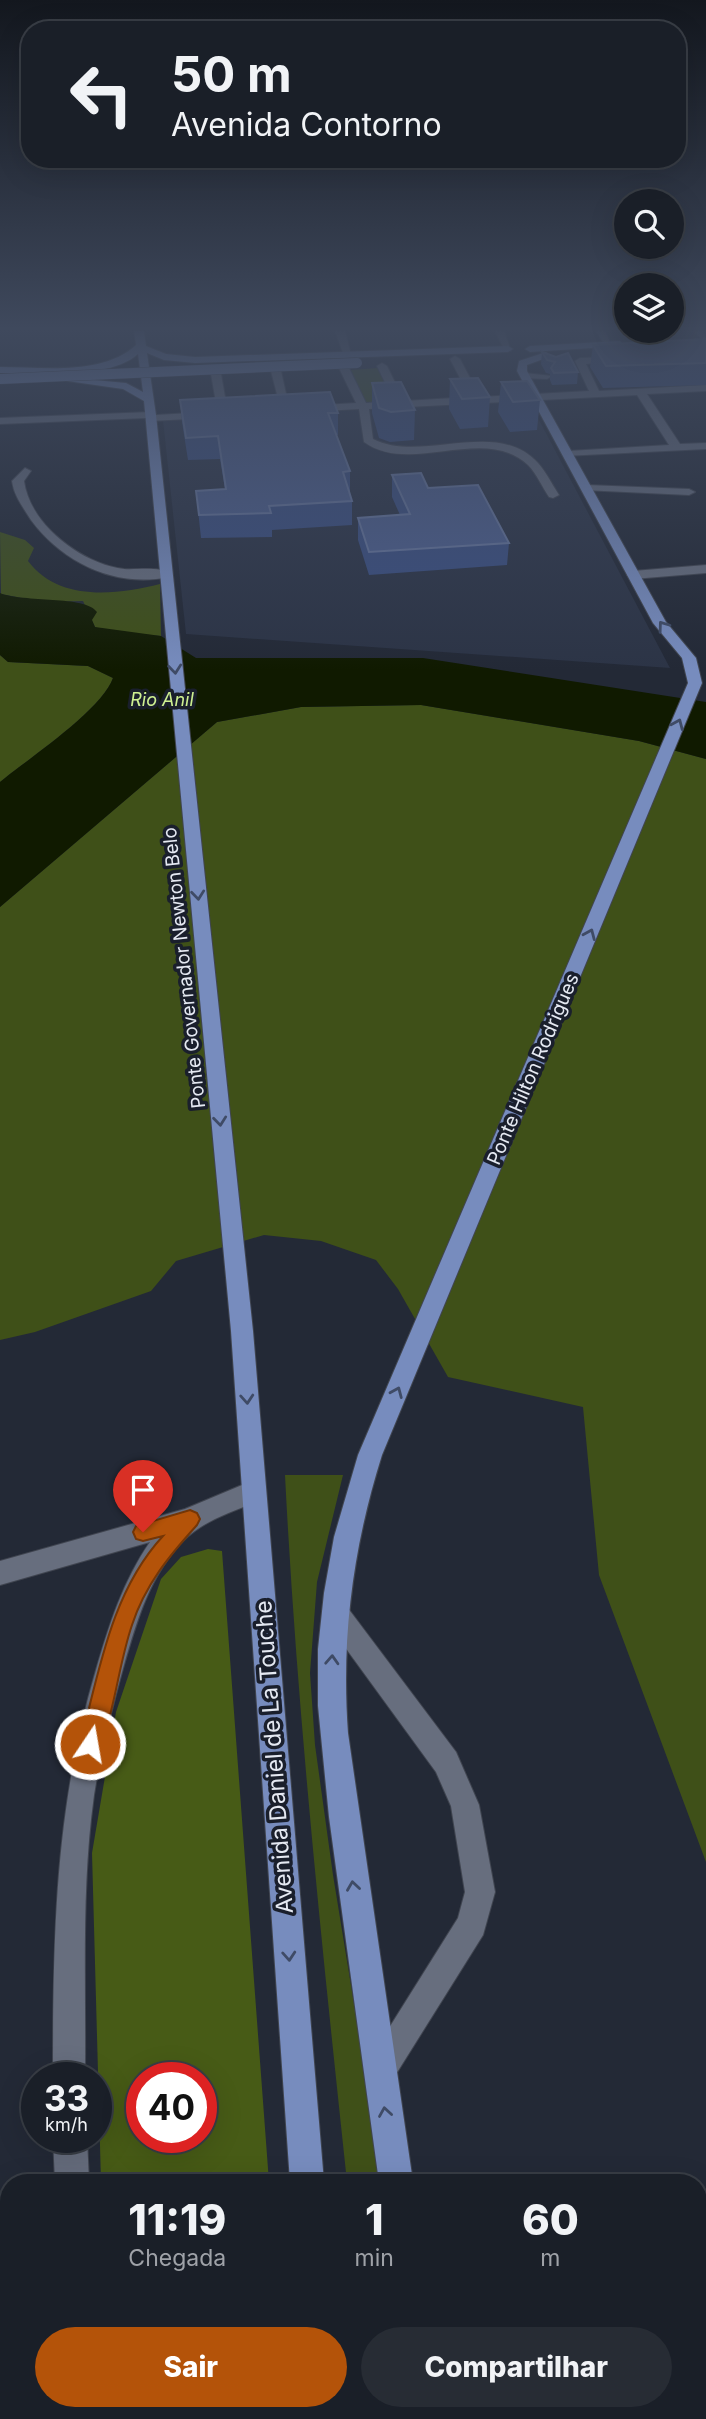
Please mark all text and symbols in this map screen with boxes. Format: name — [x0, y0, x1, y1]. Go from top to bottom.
text: 50 m — [171, 45, 292, 104]
icon: left — [56, 49, 147, 140]
text: Avenida Contorno — [171, 105, 442, 144]
map controls — [614, 189, 684, 343]
button: search — [614, 189, 684, 259]
button: layers — [614, 273, 684, 343]
one-way arrow — [659, 621, 671, 634]
one-way arrow — [167, 663, 182, 674]
water label: Rio Anil — [130, 689, 194, 710]
one-way arrow — [670, 719, 684, 732]
street label: Ponte Governador Newton Belo — [158, 826, 210, 1110]
one-way arrow — [190, 889, 205, 901]
one-way arrow — [581, 929, 595, 941]
street label: Ponte Hilton Rodrigues — [482, 970, 584, 1168]
one-way arrow — [213, 1115, 228, 1127]
one-way arrow — [388, 1387, 402, 1399]
one-way arrow — [239, 1394, 254, 1405]
pin — [113, 1460, 173, 1532]
icon: arrive — [124, 1471, 162, 1509]
street label: Avenida Daniel de La Touche — [249, 1599, 299, 1915]
one-way arrow — [324, 1655, 339, 1666]
position arrow — [53, 1707, 127, 1781]
one-way arrow — [346, 1881, 361, 1892]
one-way arrow — [281, 1951, 296, 1962]
speed limit sign: 40 — [126, 2062, 217, 2153]
text: 33 — [44, 2077, 89, 2119]
one-way arrow — [378, 2106, 393, 2118]
text: km/h — [45, 2114, 88, 2135]
text: 11:19 — [128, 2194, 226, 2245]
text: 1 — [365, 2194, 383, 2245]
text: 60 — [522, 2194, 579, 2245]
text: Chegada — [128, 2244, 226, 2272]
text: min — [355, 2244, 394, 2272]
text: m — [540, 2244, 560, 2272]
button: Sair — [35, 2327, 347, 2407]
button: Compartilhar — [361, 2327, 672, 2407]

